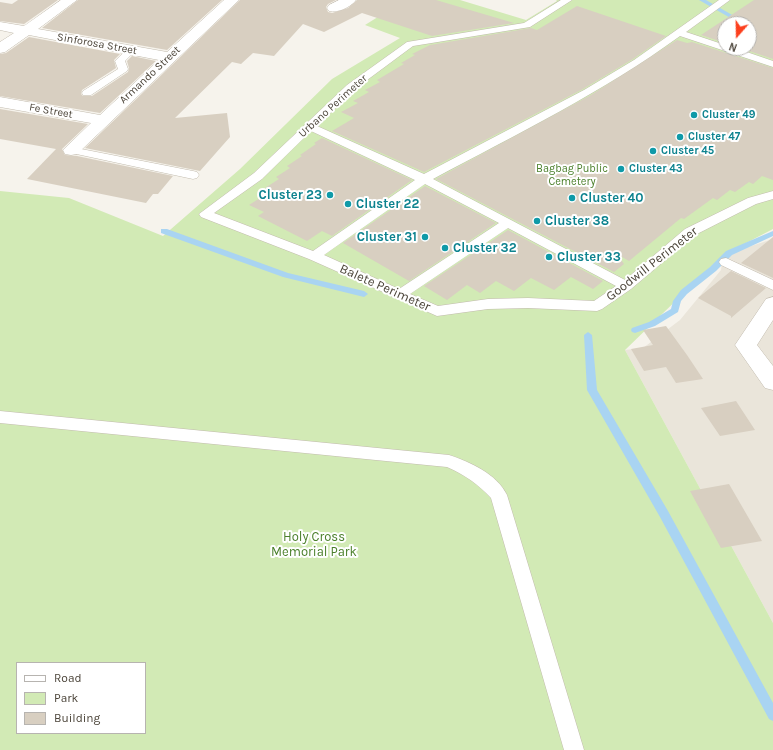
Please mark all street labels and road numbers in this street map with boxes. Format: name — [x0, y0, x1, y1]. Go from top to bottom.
street label: Sinforosa Street — [56, 30, 138, 58]
street label: Armando Street — [117, 43, 183, 107]
street label: Urbano Perimeter — [296, 72, 370, 140]
street label: Fe Street — [28, 101, 74, 121]
street label: Goodwill Perimeter — [603, 224, 701, 304]
street label: Balete Perimeter — [337, 261, 433, 315]

